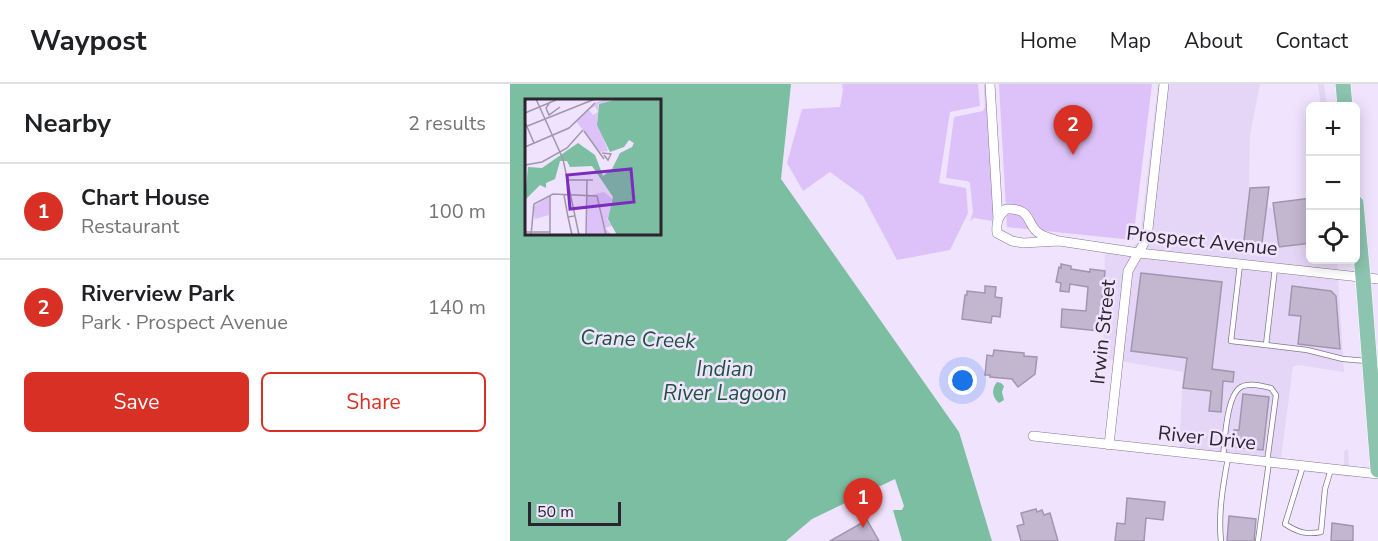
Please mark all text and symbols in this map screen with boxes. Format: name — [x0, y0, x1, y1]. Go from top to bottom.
text: Waypost — [30, 22, 147, 60]
text: Home — [1020, 27, 1077, 55]
text: Map — [1110, 27, 1151, 55]
text: About — [1184, 27, 1242, 55]
text: Contact — [1275, 27, 1348, 55]
inset map — [525, 99, 662, 236]
map controls — [1306, 102, 1360, 264]
button: + — [1306, 102, 1360, 156]
text: Nearby — [24, 106, 111, 141]
pin: 2 — [1054, 106, 1092, 155]
text: 2 results — [408, 110, 486, 137]
button: − — [1306, 156, 1360, 210]
text: Chart House — [81, 183, 210, 213]
text: 1 — [38, 198, 50, 225]
text: 100 m — [428, 198, 486, 225]
button: locate — [1306, 210, 1360, 264]
text: Restaurant — [81, 213, 179, 240]
street label: Prospect Avenue — [1125, 220, 1279, 262]
street label: Irwin Street — [1084, 277, 1122, 386]
text: Riverview Park — [81, 279, 234, 309]
text: 2 — [38, 294, 50, 321]
text: 140 m — [428, 294, 486, 321]
text: Park · Prospect Avenue — [81, 309, 288, 336]
water label: Crane Creek — [580, 323, 697, 355]
water label: Indian River Lagoon — [663, 355, 787, 407]
your location — [948, 366, 977, 395]
button: Save — [24, 372, 249, 432]
button: Share — [261, 372, 486, 432]
street label: River Drive — [1157, 419, 1257, 457]
pin: 1 — [844, 478, 882, 528]
scale bar — [528, 499, 621, 526]
text: 50 m — [537, 501, 574, 523]

